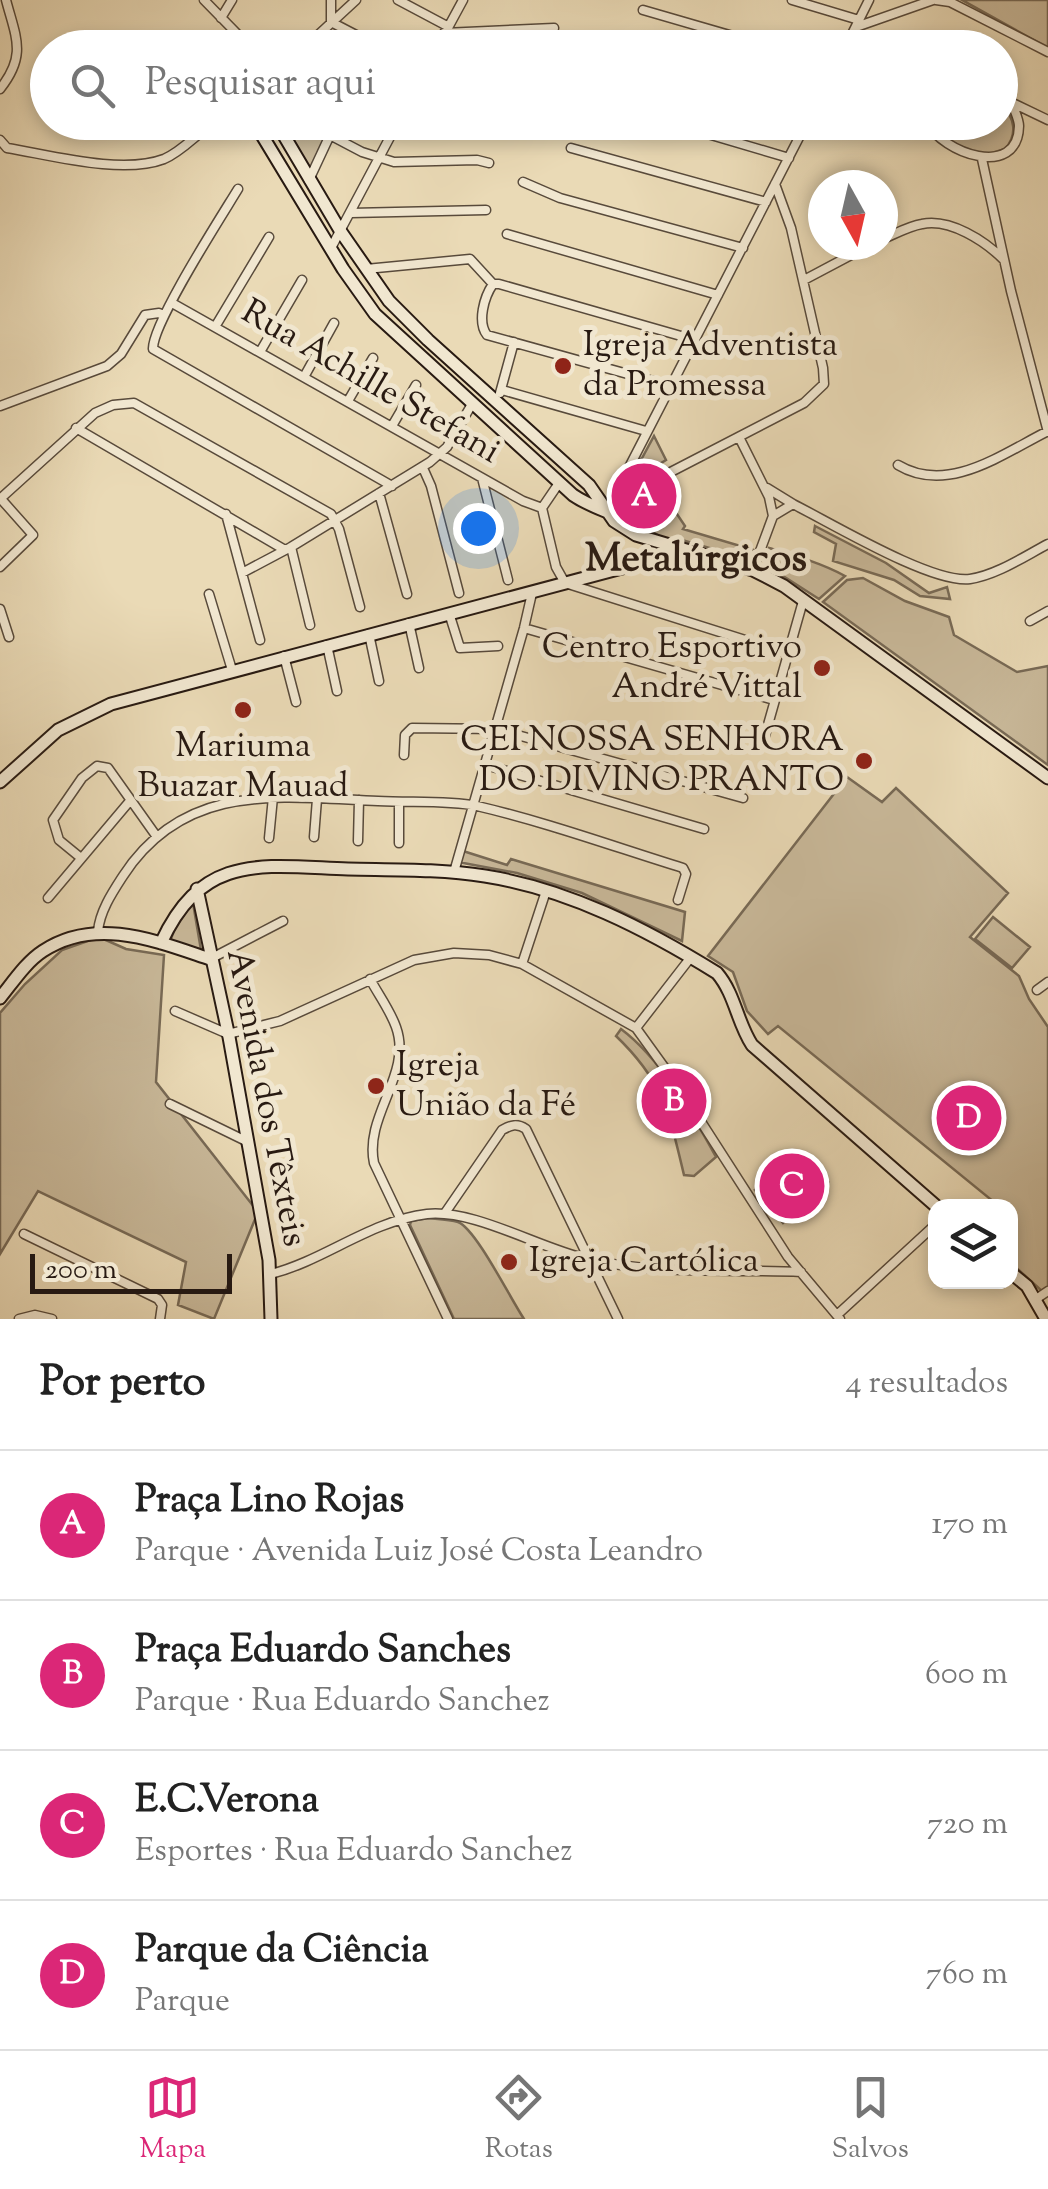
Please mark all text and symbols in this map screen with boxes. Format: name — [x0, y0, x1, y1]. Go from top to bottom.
search box — [30, 30, 1018, 140]
icon: search — [65, 58, 120, 113]
text: Pesquisar aqui — [145, 58, 376, 112]
north arrow — [808, 170, 898, 260]
street label: Rua Achille Stefani — [231, 288, 509, 478]
place label: Igreja Adventista da Promessa — [583, 321, 838, 412]
marker: Igreja Adventista da Promessa — [552, 355, 574, 377]
pin: A — [612, 458, 676, 534]
your location — [453, 503, 504, 554]
district label: Metalúrgicos — [585, 532, 807, 589]
place label: Centro Esportivo André Vittal — [542, 623, 802, 714]
marker: Centro Esportivo André Vittal — [811, 657, 833, 679]
marker: Mariuma Buazar Mauad — [232, 699, 254, 721]
place label: CEI NOSSA SENHORA DO DIVINO PRANTO — [460, 716, 844, 807]
place label: Mariuma Buazar Mauad — [137, 722, 349, 813]
marker: CEI NOSSA SENHORA DO DIVINO PRANTO — [853, 750, 875, 772]
street label: Avenida dos Têxteis — [211, 945, 319, 1251]
place label: Igreja União da Fé — [396, 1041, 576, 1132]
pin: B — [642, 1064, 706, 1138]
marker: Igreja União da Fé — [365, 1075, 387, 1097]
pin: D — [936, 1080, 1002, 1156]
pin: C — [760, 1148, 824, 1224]
map controls — [928, 1199, 1018, 1289]
button: layers — [928, 1199, 1018, 1289]
place label: Igreja Cartólica — [529, 1237, 759, 1288]
scale bar — [30, 1249, 232, 1294]
text: 200 m — [45, 1251, 117, 1291]
marker: Igreja Cartólica — [498, 1251, 520, 1273]
text: Por perto — [40, 1354, 206, 1414]
text: 4 resultados — [845, 1361, 1008, 1407]
text: Praça Lino Rojas — [135, 1475, 404, 1529]
text: A — [60, 1502, 85, 1548]
text: 170 m — [931, 1502, 1008, 1548]
text: Parque · Avenida Luiz José Costa Leandro — [135, 1529, 703, 1575]
text: Praça Eduardo Sanches — [135, 1625, 511, 1679]
text: B — [62, 1652, 83, 1698]
text: 600 m — [925, 1652, 1008, 1698]
text: Parque · Rua Eduardo Sanchez — [135, 1679, 550, 1725]
text: E.C.Verona — [135, 1775, 319, 1829]
text: C — [60, 1802, 85, 1848]
text: 720 m — [927, 1802, 1008, 1848]
text: Esportes · Rua Eduardo Sanchez — [135, 1829, 572, 1875]
text: Parque da Ciência — [135, 1925, 429, 1979]
text: D — [60, 1952, 85, 1998]
text: 760 m — [926, 1952, 1008, 1998]
text: Parque — [135, 1979, 230, 2025]
tab: Mapa — [139, 2070, 206, 2170]
tab: Rotas — [485, 2070, 553, 2170]
tab: Salvos — [831, 2070, 909, 2170]

